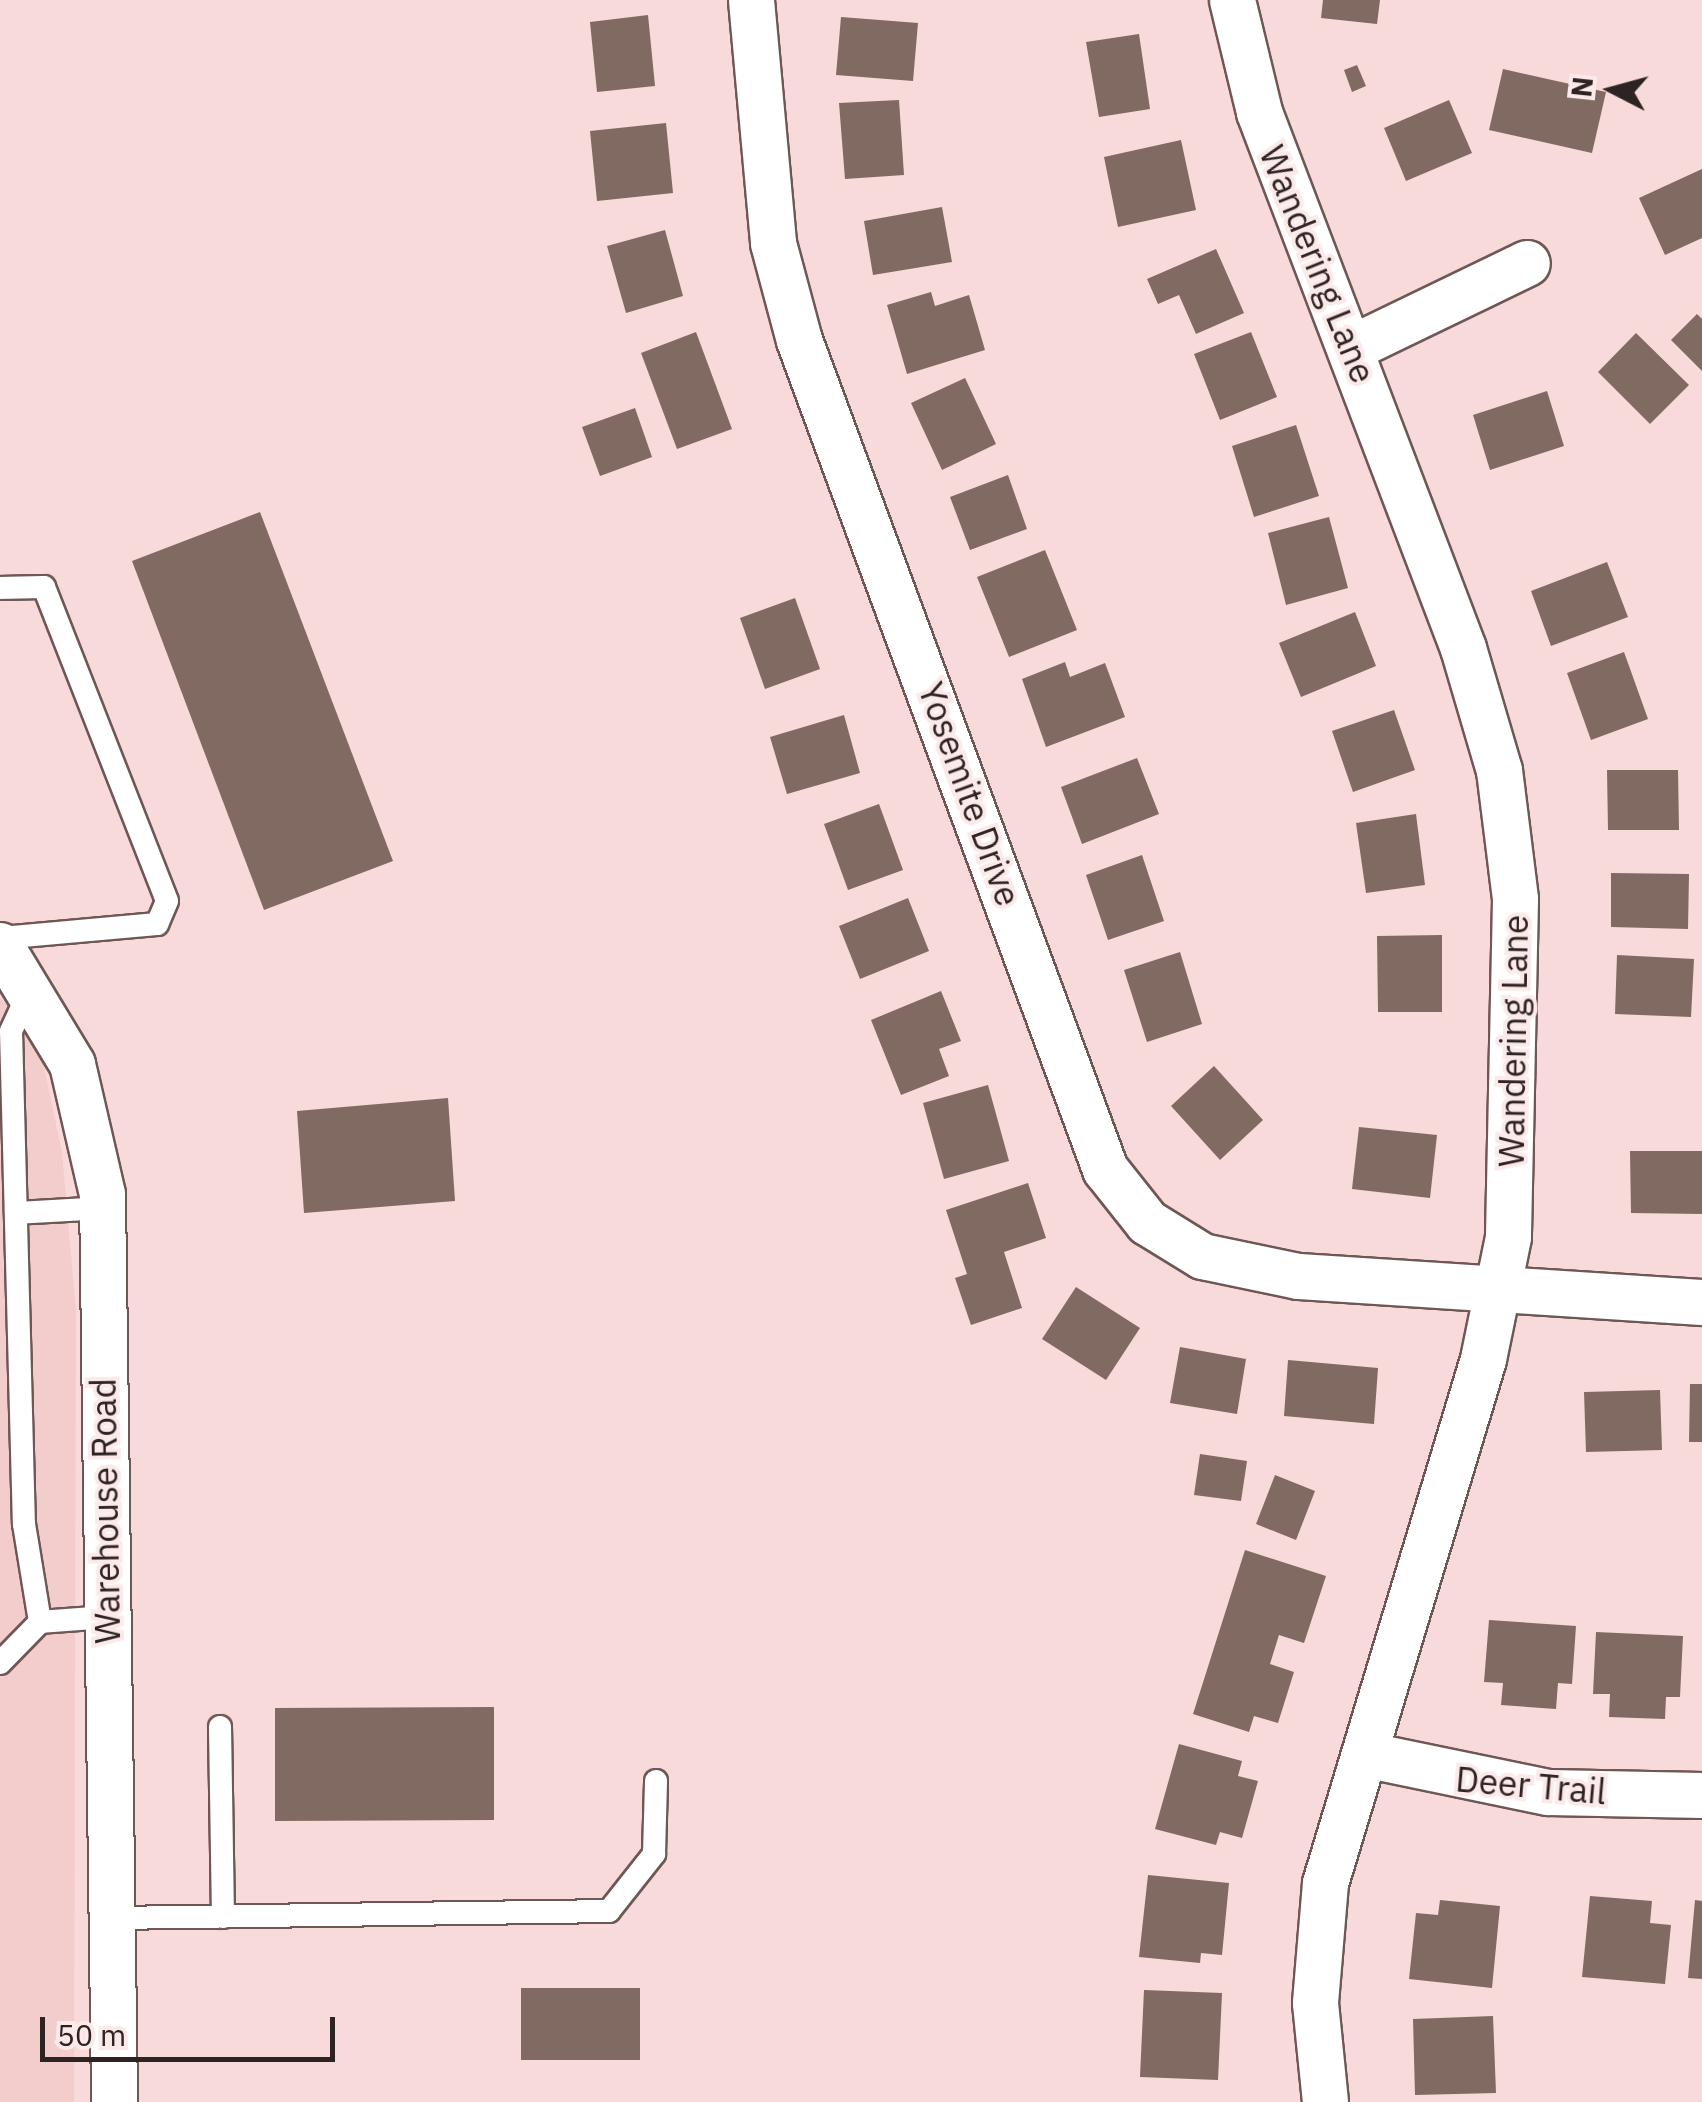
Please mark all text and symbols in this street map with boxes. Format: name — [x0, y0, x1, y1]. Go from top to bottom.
north arrow — [1562, 40, 1662, 140]
text: N — [1562, 75, 1601, 99]
street label: Wandering Lane — [1251, 139, 1385, 389]
street label: Yosemite Drive — [910, 676, 1030, 912]
street label: Wandering Lane — [1490, 914, 1536, 1168]
street label: Warehouse Road — [82, 1378, 128, 1644]
street label: Deer Trail — [1454, 1757, 1608, 1813]
scale bar — [45, 1997, 340, 2059]
text: 50 m — [57, 2015, 126, 2054]

